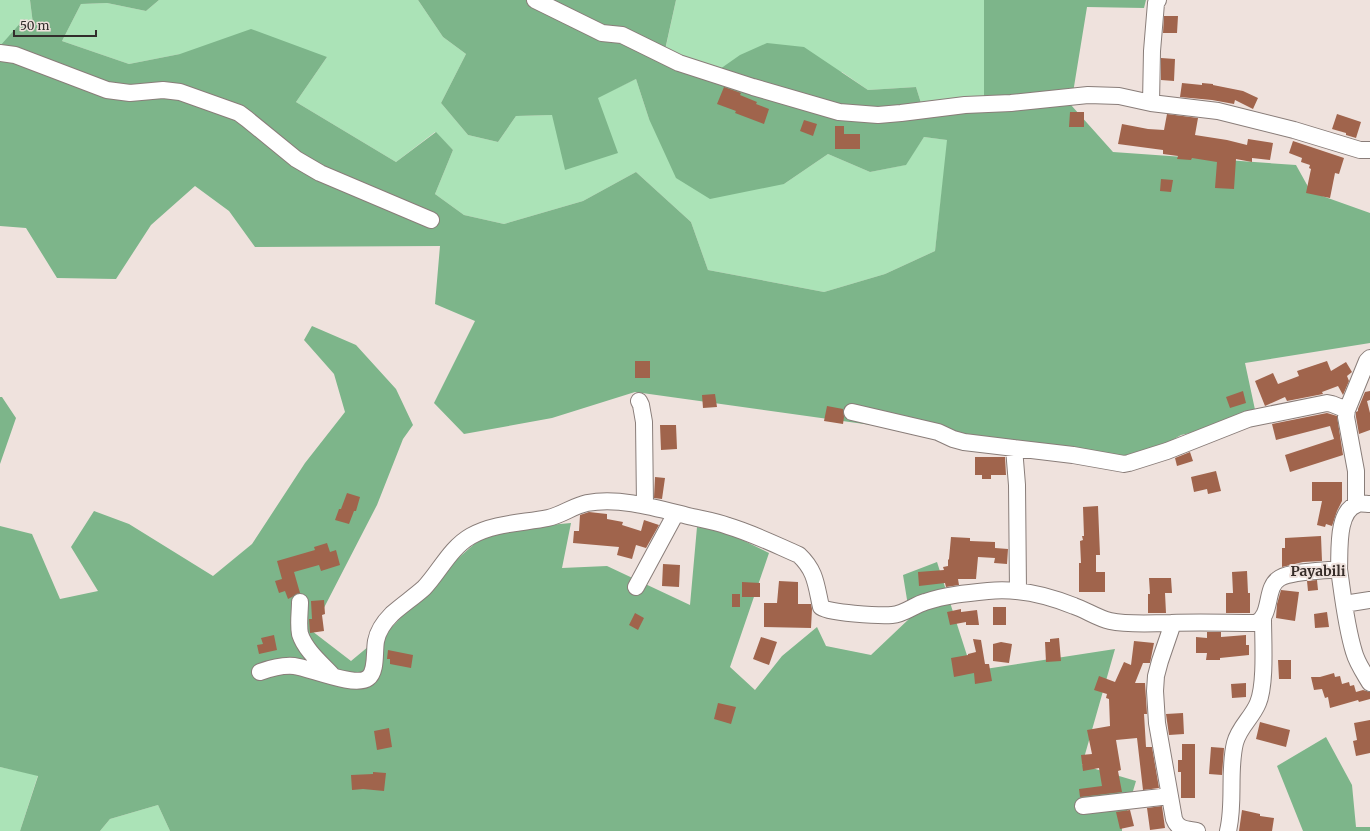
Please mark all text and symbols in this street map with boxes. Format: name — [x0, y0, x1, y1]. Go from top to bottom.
scale bar — [14, 12, 96, 38]
text: 50 m — [20, 18, 49, 33]
district label: Payabili — [1290, 562, 1346, 580]

